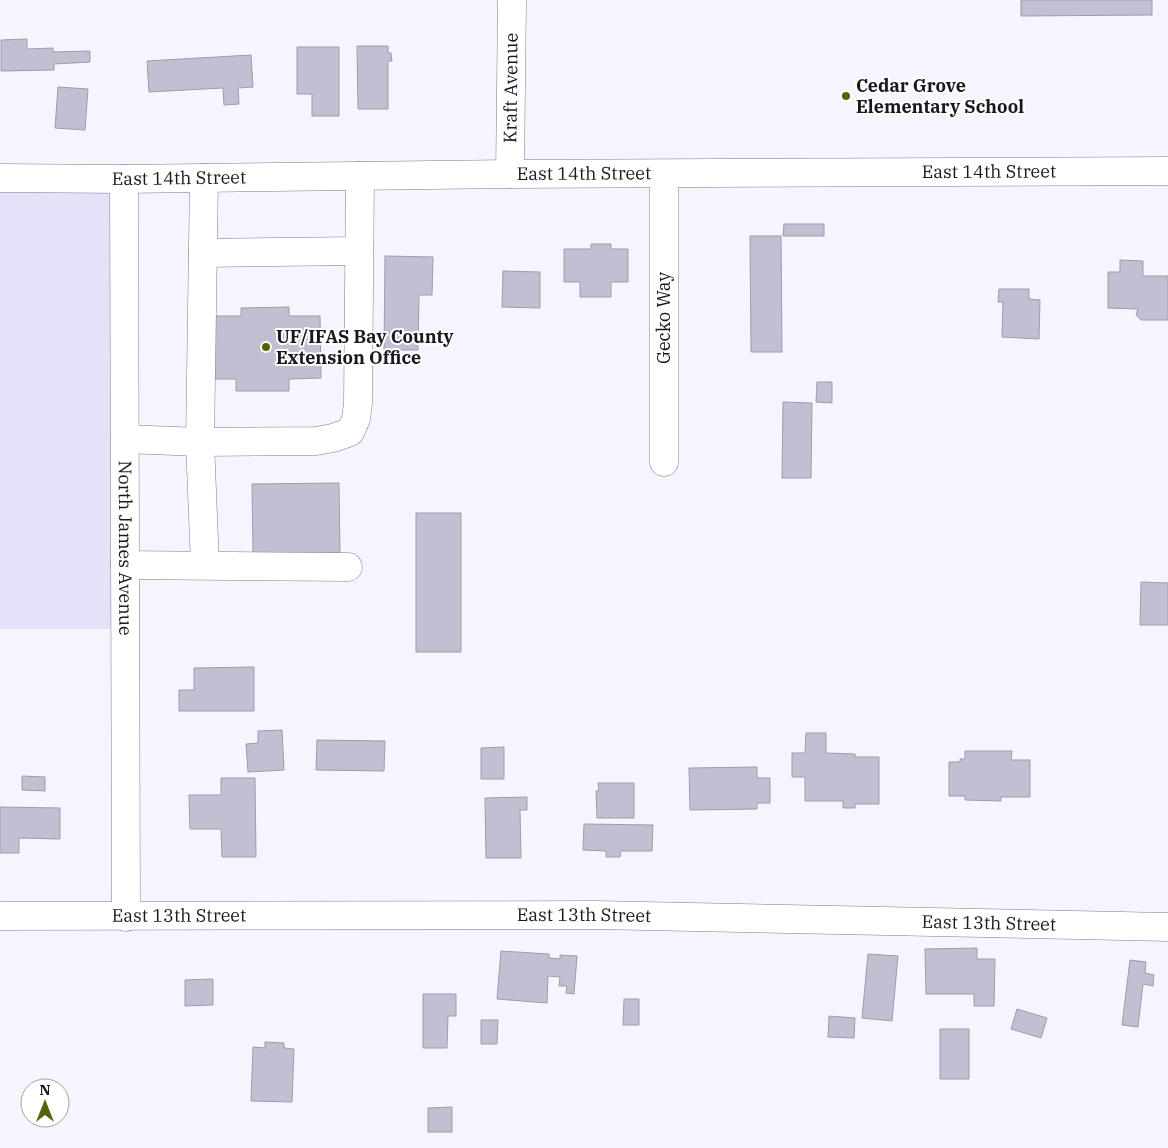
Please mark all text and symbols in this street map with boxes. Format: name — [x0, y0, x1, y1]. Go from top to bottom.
street label: Kraft Avenue — [498, 33, 523, 143]
place label: Cedar Grove Elementary School — [856, 74, 1024, 118]
marker: Cedar Grove Elementary School — [840, 90, 852, 102]
street label: East 14th Street — [922, 160, 1056, 183]
street label: East 14th Street — [517, 161, 651, 185]
street label: East 14th Street — [112, 165, 246, 190]
street label: Gecko Way — [652, 272, 675, 364]
place label: UF/IFAS Bay County Extension Office — [276, 325, 454, 369]
marker: UF/IFAS Bay County Extension Office — [260, 341, 272, 353]
street label: North James Avenue — [114, 460, 137, 636]
street label: East 13th Street — [517, 903, 652, 927]
street label: East 13th Street — [112, 904, 246, 927]
street label: East 13th Street — [921, 910, 1056, 936]
north arrow — [20, 1078, 70, 1128]
text: N — [39, 1081, 51, 1099]

